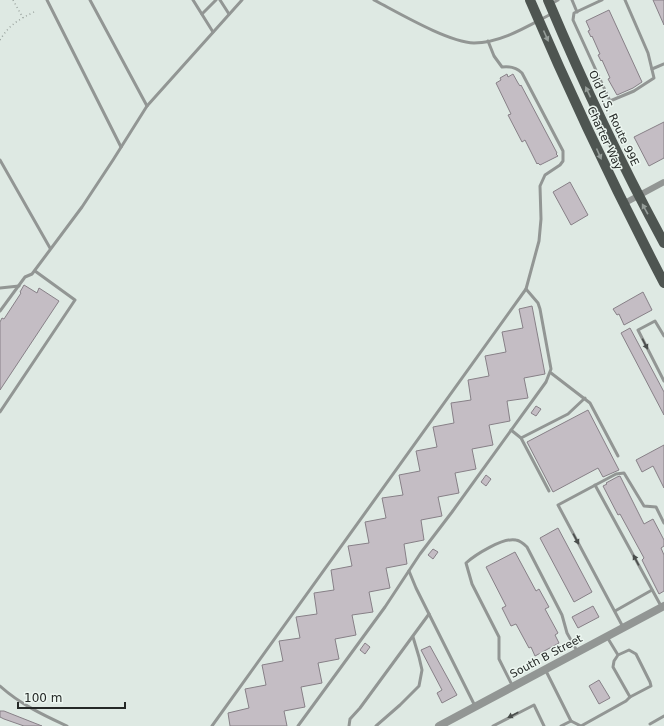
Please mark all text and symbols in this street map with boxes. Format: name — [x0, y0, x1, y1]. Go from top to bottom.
one-way arrow — [543, 30, 549, 41]
street label: Old U.S. Route 99E — [586, 68, 641, 168]
one-way arrow — [585, 86, 591, 98]
street label: Charter Way — [584, 104, 625, 172]
one-way arrow — [596, 149, 602, 160]
one-way arrow — [642, 203, 649, 215]
one-way arrow — [641, 338, 648, 349]
one-way arrow — [573, 534, 580, 545]
one-way arrow — [632, 554, 639, 566]
street label: South B Street — [508, 632, 585, 681]
scale bar — [18, 684, 125, 710]
text: 100 m — [24, 691, 62, 705]
one-way arrow — [508, 712, 519, 719]

